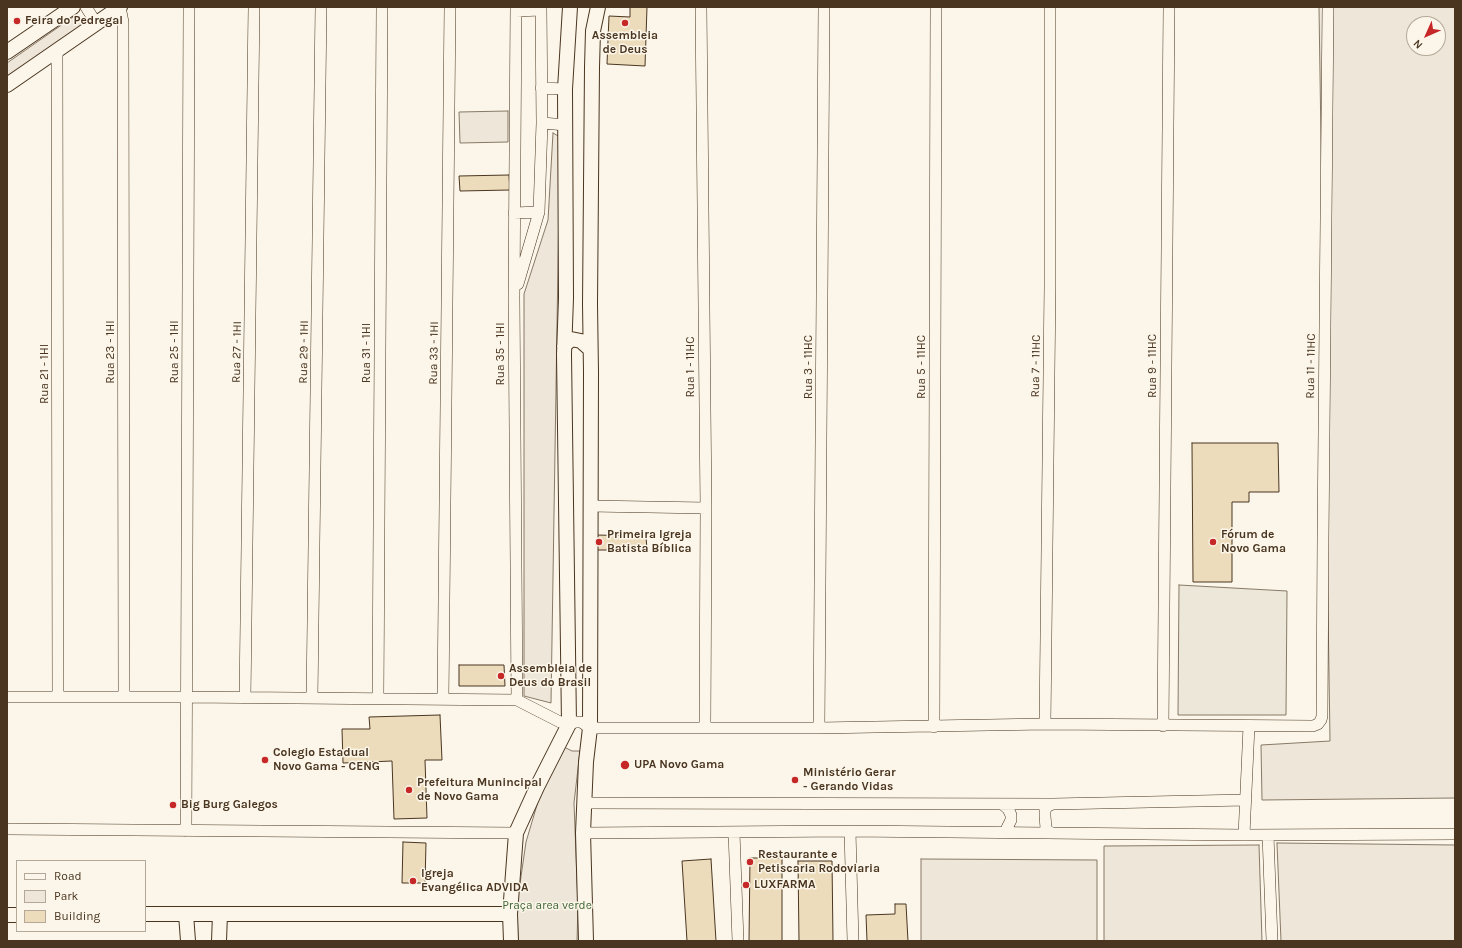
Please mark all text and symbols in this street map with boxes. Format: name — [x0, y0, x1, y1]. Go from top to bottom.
place label: Feira do Pedregal — [25, 14, 123, 28]
marker: Feira do Pedregal — [12, 16, 22, 26]
north arrow — [1406, 16, 1446, 56]
marker: Assembleia de Deus — [620, 18, 630, 28]
place label: Assembleia de Deus — [592, 29, 658, 57]
text: N — [1410, 37, 1425, 52]
street label: Rua 23 - 1HI — [104, 320, 118, 384]
street label: Rua 25 - 1HI — [168, 320, 182, 384]
street label: Rua 29 - 1HI — [296, 320, 312, 384]
street label: Rua 27 - 1HI — [229, 321, 245, 383]
street label: Rua 33 - 1HI — [426, 321, 442, 385]
street label: Rua 35 - 1HI — [494, 322, 508, 386]
street label: Rua 31 - 1HI — [360, 323, 374, 383]
street label: Rua 11 - 11HC — [1303, 333, 1319, 399]
street label: Rua 7 - 11HC — [1028, 334, 1044, 398]
street label: Rua 9 - 11HC — [1146, 334, 1160, 398]
street label: Rua 3 - 11HC — [802, 335, 816, 399]
street label: Rua 5 - 11HC — [915, 335, 929, 399]
street label: Rua 1 - 11HC — [684, 336, 698, 398]
street label: Rua 21 - 1HI — [38, 344, 52, 404]
place label: Primeira Igreja Batista Bíblica — [607, 528, 692, 556]
place label: Fórum de Novo Gama — [1221, 528, 1286, 556]
marker: Primeira Igreja Batista Bíblica — [594, 537, 604, 547]
marker: Fórum de Novo Gama — [1208, 537, 1218, 547]
place label: Assembleia de Deus do Brasil — [509, 662, 592, 690]
marker: Assembleia de Deus do Brasil — [496, 671, 506, 681]
place label: Colegio Estadual Novo Gama - CENG — [273, 746, 380, 774]
marker: Colegio Estadual Novo Gama - CENG — [260, 755, 270, 765]
place label: UPA Novo Gama — [634, 758, 724, 772]
marker: UPA Novo Gama — [619, 759, 631, 771]
place label: Ministério Gerar - Gerando Vidas — [803, 766, 896, 794]
marker: Ministério Gerar - Gerando Vidas — [790, 775, 800, 785]
place label: Prefeitura Munincipal de Novo Gama — [417, 776, 542, 804]
marker: Prefeitura Munincipal de Novo Gama — [404, 785, 414, 795]
place label: Big Burg Galegos — [181, 798, 278, 812]
marker: Big Burg Galegos — [168, 800, 178, 810]
place label: Restaurante e Petiscaria Rodoviaria — [758, 848, 880, 876]
marker: Restaurante e Petiscaria Rodoviaria — [745, 857, 755, 867]
legend — [16, 860, 146, 932]
place label: Igreja Evangélica ADVIDA — [421, 867, 528, 895]
text: Road — [54, 869, 82, 883]
marker: Igreja Evangélica ADVIDA — [408, 876, 418, 886]
place label: LUXFARMA — [754, 878, 815, 892]
marker: LUXFARMA — [741, 880, 751, 890]
text: Park — [54, 889, 78, 903]
park label: Praça area verde — [502, 899, 592, 913]
text: Building — [54, 909, 100, 923]

